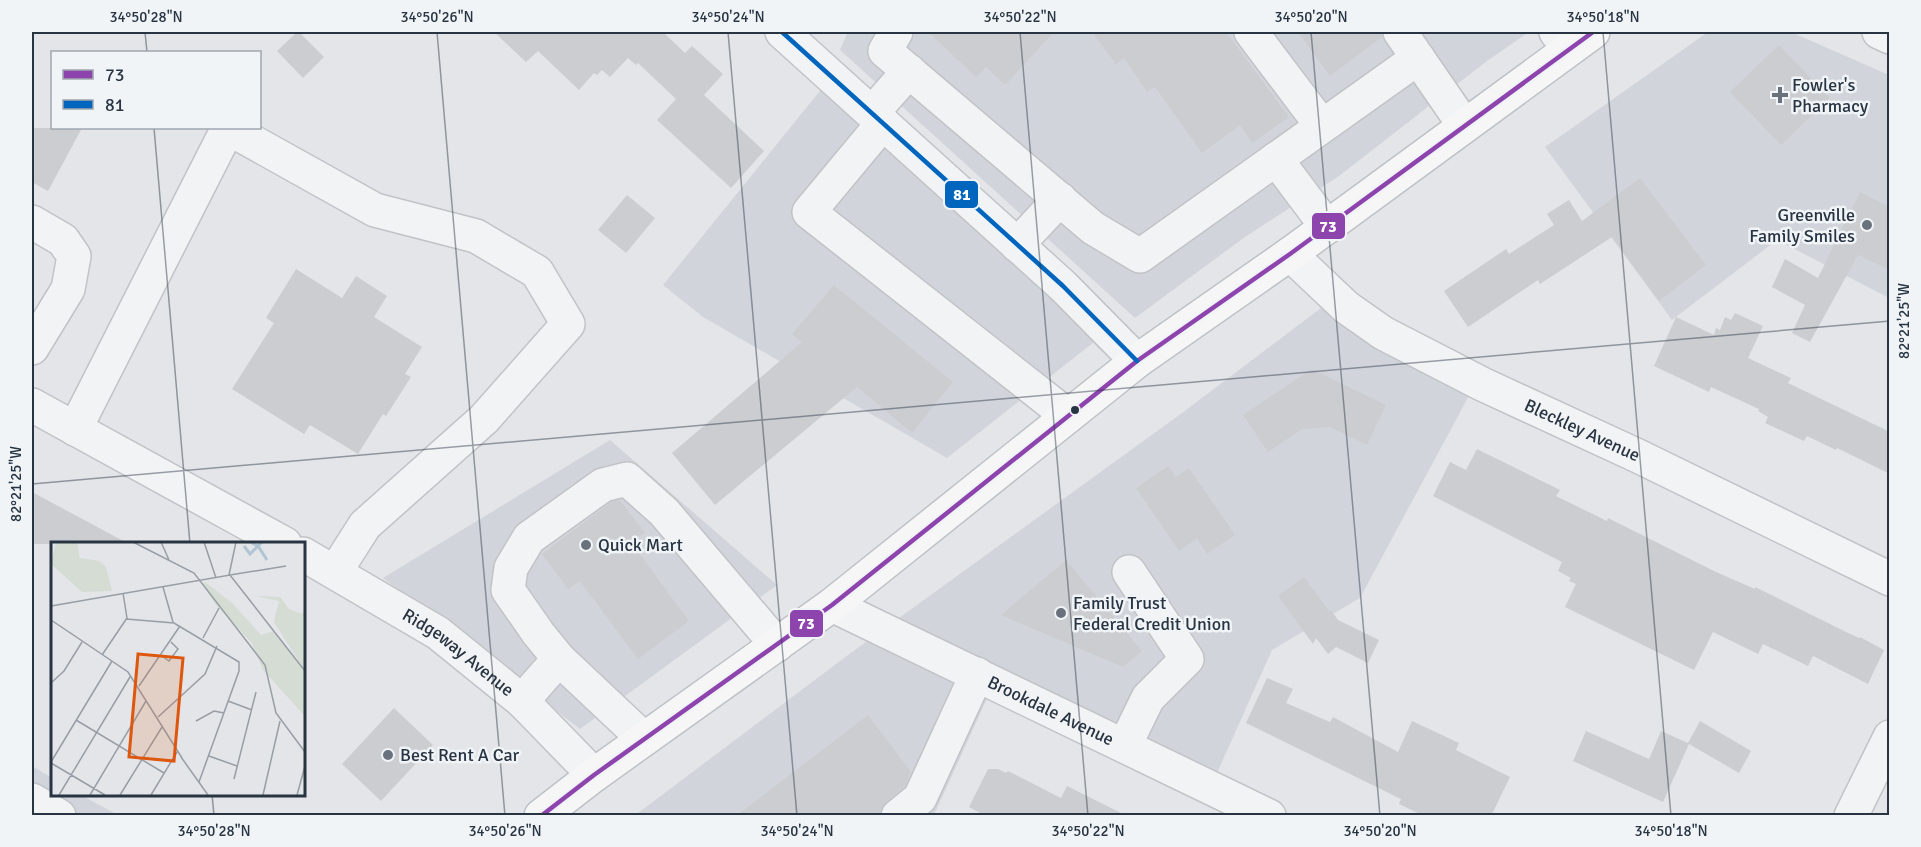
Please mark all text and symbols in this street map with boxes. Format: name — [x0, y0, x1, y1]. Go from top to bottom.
text: 34°50'28"N — [109, 8, 183, 26]
text: 34°50'26"N — [400, 8, 474, 26]
text: 34°50'24"N — [691, 8, 765, 26]
text: 34°50'22"N — [983, 8, 1057, 26]
text: 34°50'20"N — [1274, 8, 1348, 26]
text: 34°50'18"N — [1566, 8, 1640, 26]
legend — [51, 51, 261, 129]
text: 73 — [105, 64, 124, 86]
place label: Fowler's Pharmacy — [1792, 74, 1869, 117]
marker: Fowler's Pharmacy — [1773, 88, 1787, 102]
text: 81 — [105, 94, 124, 116]
line badge: 81 — [944, 180, 979, 209]
text: 81 — [953, 185, 971, 205]
place label: Greenville Family Smiles — [1749, 204, 1855, 247]
line badge: 73 — [1311, 212, 1346, 240]
text: 73 — [1319, 217, 1337, 237]
marker: Greenville Family Smiles — [1860, 218, 1874, 232]
text: 82°21'25"W — [1895, 283, 1913, 359]
street label: Bleckley Avenue — [1521, 394, 1643, 466]
unlabelled marker — [1069, 404, 1081, 416]
text: 82°21'25"W — [7, 446, 25, 522]
place label: Quick Mart — [598, 534, 683, 556]
marker: Quick Mart — [579, 538, 593, 552]
inset map — [51, 542, 304, 796]
place label: Family Trust Federal Credit Union — [1073, 592, 1231, 635]
street label: Ridgeway Avenue — [398, 604, 518, 701]
marker: Family Trust Federal Credit Union — [1054, 606, 1068, 620]
line badge: 73 — [789, 609, 824, 638]
text: 73 — [797, 614, 815, 634]
street label: Brookdale Avenue — [984, 671, 1118, 750]
place label: Best Rent A Car — [400, 744, 520, 766]
marker: Best Rent A Car — [381, 748, 395, 762]
text: 34°50'28"N — [177, 822, 251, 840]
text: 34°50'26"N — [468, 822, 542, 840]
text: 34°50'24"N — [760, 822, 834, 840]
text: 34°50'22"N — [1051, 822, 1125, 840]
text: 34°50'20"N — [1343, 822, 1417, 840]
text: 34°50'18"N — [1634, 822, 1708, 840]

